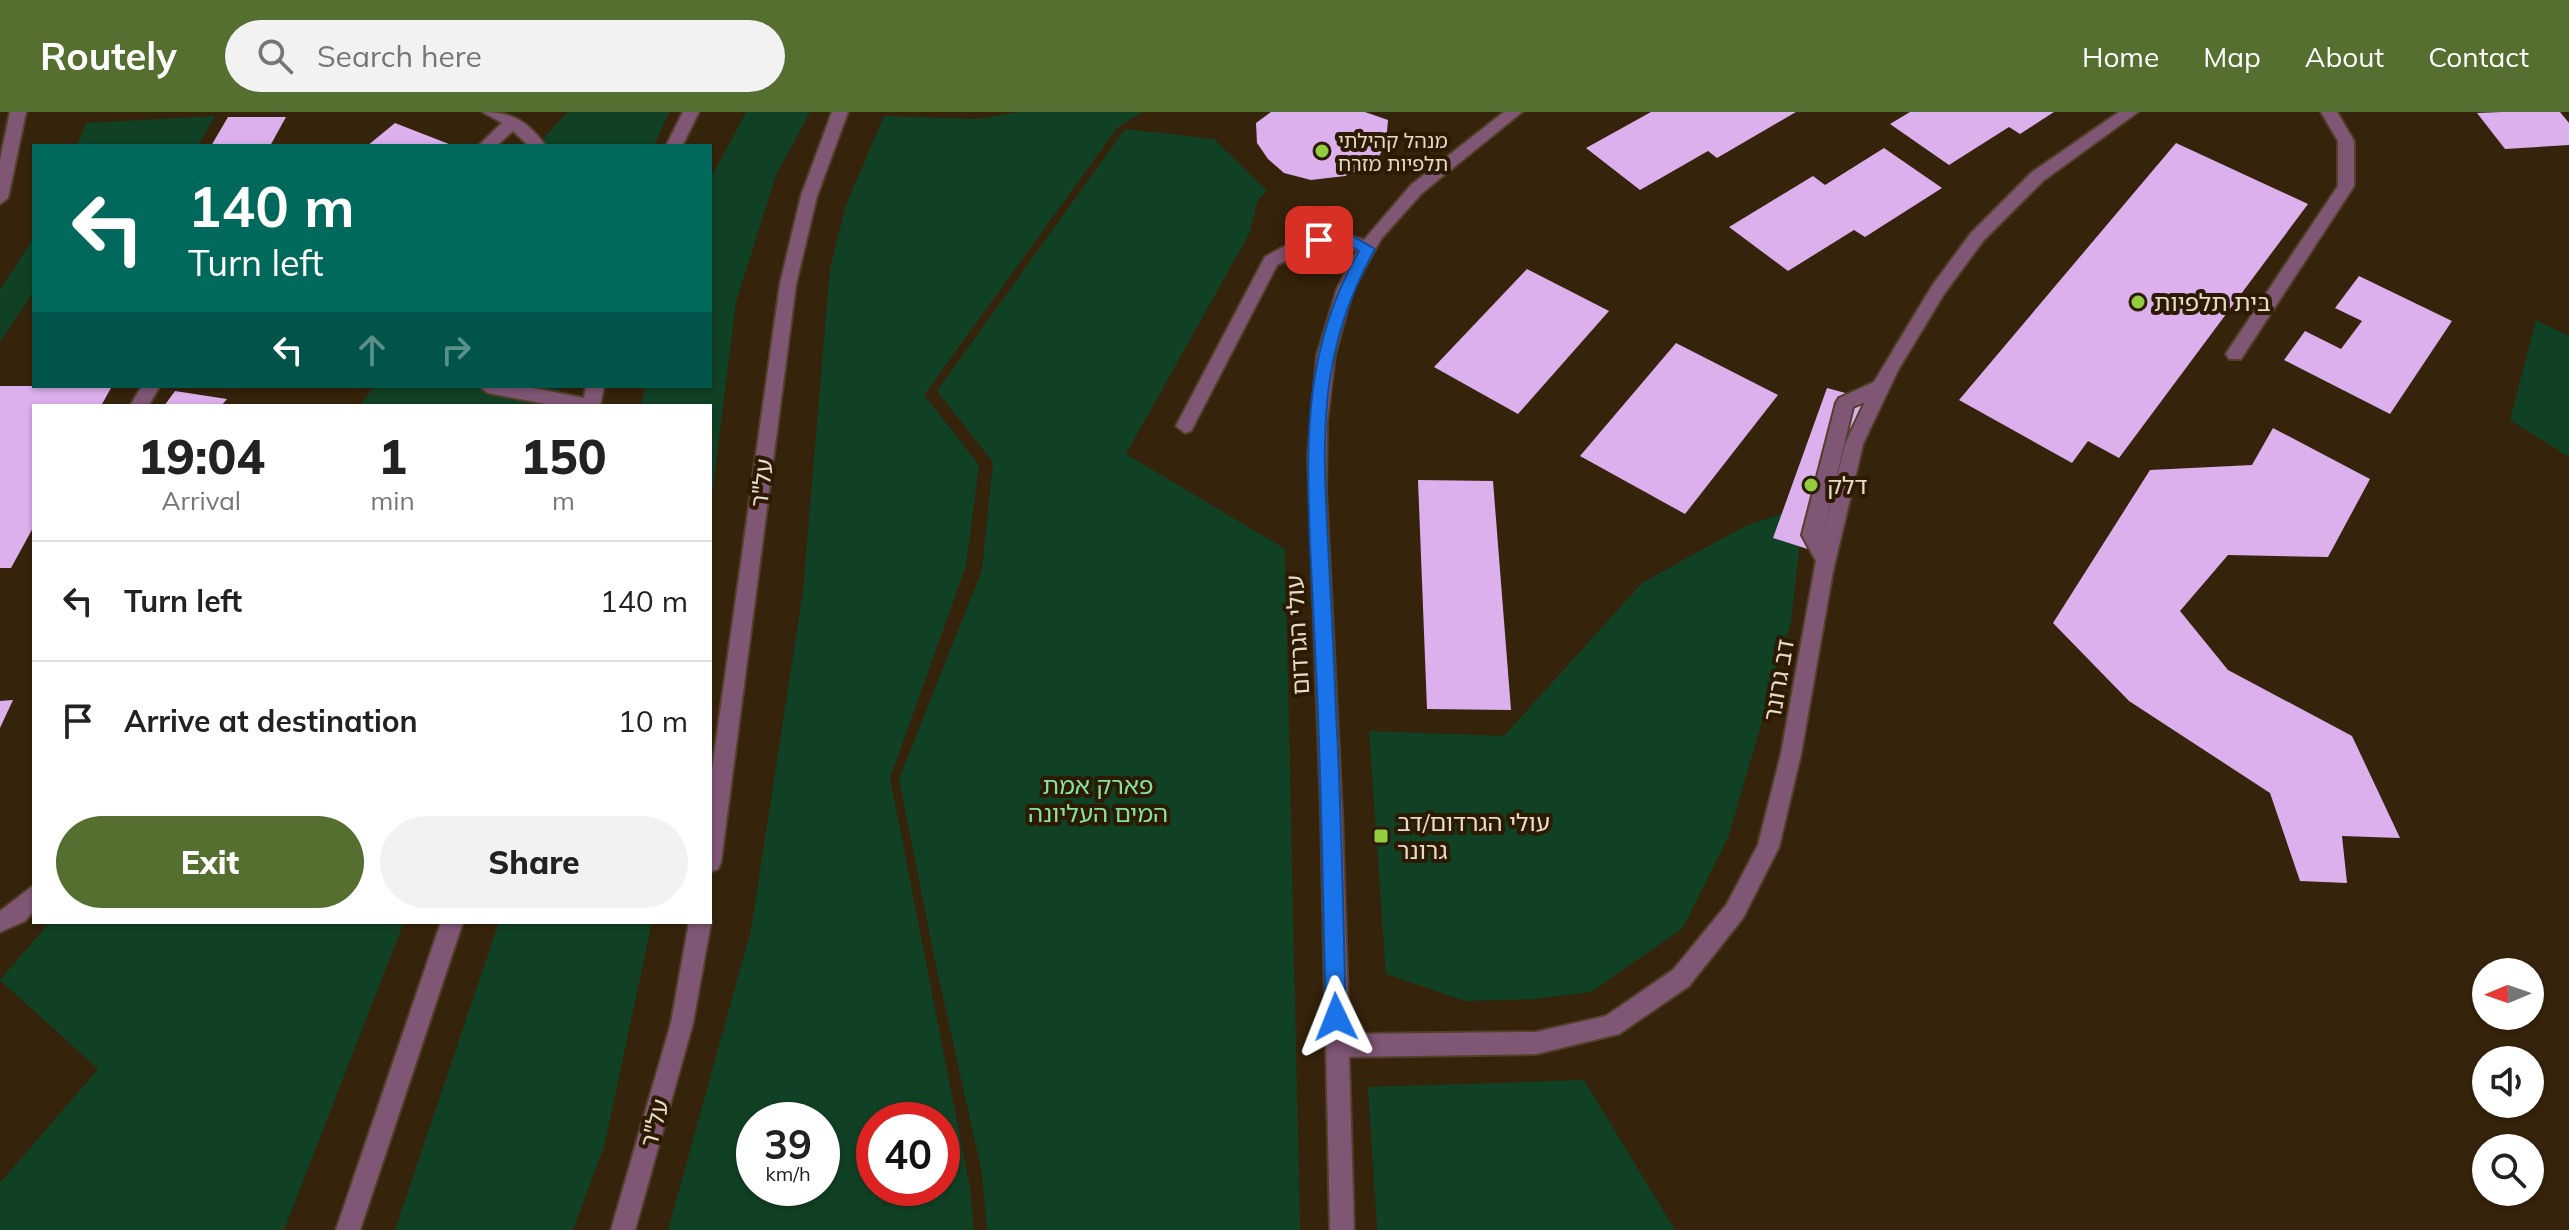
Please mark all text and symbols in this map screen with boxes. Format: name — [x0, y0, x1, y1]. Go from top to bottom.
search box — [225, 20, 785, 92]
text: Routely — [40, 32, 177, 80]
icon: search — [253, 34, 297, 78]
text: Search here — [317, 37, 482, 75]
text: Home — [2082, 39, 2159, 74]
text: Map — [2203, 39, 2261, 74]
text: About — [2305, 39, 2384, 74]
text: Contact — [2428, 39, 2529, 74]
place label: מנהל קהילתי תלפיות מזרח — [1338, 128, 1448, 176]
marker: מנהל קהילתי תלפיות מזרח — [1313, 142, 1331, 160]
text: 140 m — [188, 171, 355, 241]
icon: left — [56, 176, 160, 280]
pin — [1285, 206, 1353, 274]
icon: arrive — [1297, 218, 1341, 262]
text: Turn left — [188, 240, 324, 285]
place label: בית תלפיות — [2154, 287, 2271, 317]
marker: בית תלפיות — [2129, 293, 2147, 311]
icon: left — [266, 328, 310, 372]
icon: ahead — [350, 328, 394, 372]
icon: right — [434, 328, 478, 372]
text: 19:04 — [137, 426, 265, 486]
text: 1 — [378, 426, 407, 486]
text: 150 — [520, 426, 607, 486]
street label: על"ר — [743, 457, 779, 509]
place label: דלק — [1827, 470, 1868, 500]
marker: דלק — [1802, 476, 1820, 494]
text: Arrival — [161, 484, 241, 517]
text: min — [371, 484, 415, 517]
text: m — [552, 484, 575, 517]
street label: עולי הגרדום — [1279, 574, 1315, 696]
icon: left — [56, 579, 100, 623]
text: Turn left — [124, 582, 242, 620]
text: 140 m — [600, 582, 688, 620]
street label: דב גרונר — [1756, 637, 1800, 723]
icon: arrive — [56, 699, 100, 743]
text: Arrive at destination — [124, 702, 418, 740]
text: 10 m — [618, 702, 688, 740]
park label: פארק אמת המים העליונה — [1028, 770, 1168, 828]
place label: עולי הגרדום/דב גרונר — [1397, 807, 1550, 865]
button: Exit — [56, 816, 364, 908]
button: Share — [380, 816, 688, 908]
marker: עולי הגרדום/דב גרונר — [1372, 827, 1390, 845]
north arrow — [2472, 958, 2544, 1030]
map controls — [2472, 958, 2544, 1206]
position arrow — [1294, 975, 1378, 1059]
button: sound — [2472, 1046, 2544, 1118]
street label: על"ר — [633, 1095, 675, 1151]
speed limit sign: 40 — [856, 1102, 960, 1206]
text: 39 — [764, 1119, 812, 1169]
button: search — [2472, 1134, 2544, 1206]
text: km/h — [765, 1161, 811, 1186]

